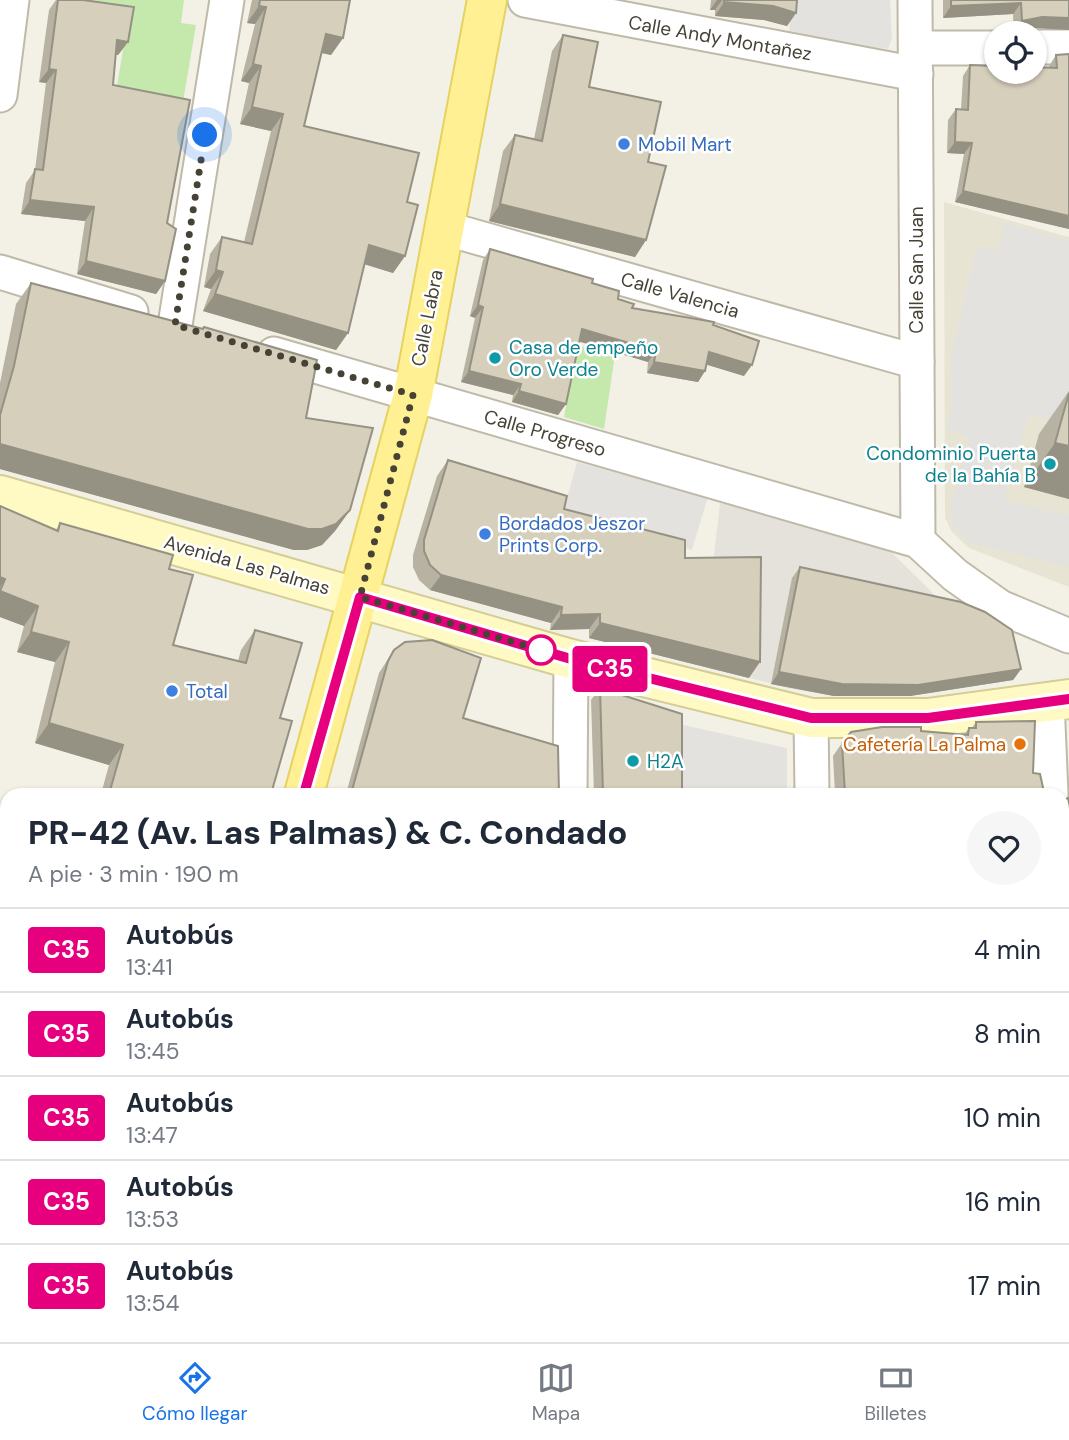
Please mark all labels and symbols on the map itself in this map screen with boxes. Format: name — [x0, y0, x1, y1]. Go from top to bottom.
street label: Calle Andy Montañez — [626, 10, 814, 66]
your location — [187, 117, 222, 152]
place label: Mobil Mart — [638, 132, 732, 157]
marker: Mobil Mart — [616, 136, 632, 152]
street label: Calle San Juan — [904, 206, 929, 334]
street label: Calle Valencia — [618, 266, 742, 324]
street label: Calle Labra — [405, 268, 449, 368]
place label: Casa de empeño Oro Verde — [509, 335, 658, 382]
marker: Casa de empeño Oro Verde — [487, 350, 503, 366]
street label: Calle Progreso — [481, 404, 609, 462]
place label: Condominio Puerta de la Bahía B — [866, 441, 1036, 488]
marker: Condominio Puerta de la Bahía B — [1042, 456, 1058, 472]
place label: Bordados Jeszor Prints Corp. — [499, 511, 645, 558]
marker: Bordados Jeszor Prints Corp. — [477, 526, 493, 542]
street label: Avenida Las Palmas — [161, 529, 333, 601]
unlabelled marker — [526, 635, 556, 665]
line badge: C35 — [570, 646, 650, 692]
place label: Total — [186, 679, 228, 704]
marker: Total — [164, 683, 180, 699]
place label: Cafetería La Palma — [843, 732, 1006, 757]
marker: Cafetería La Palma — [1012, 736, 1028, 752]
place label: H2A — [647, 749, 684, 774]
marker: H2A — [625, 753, 641, 769]

